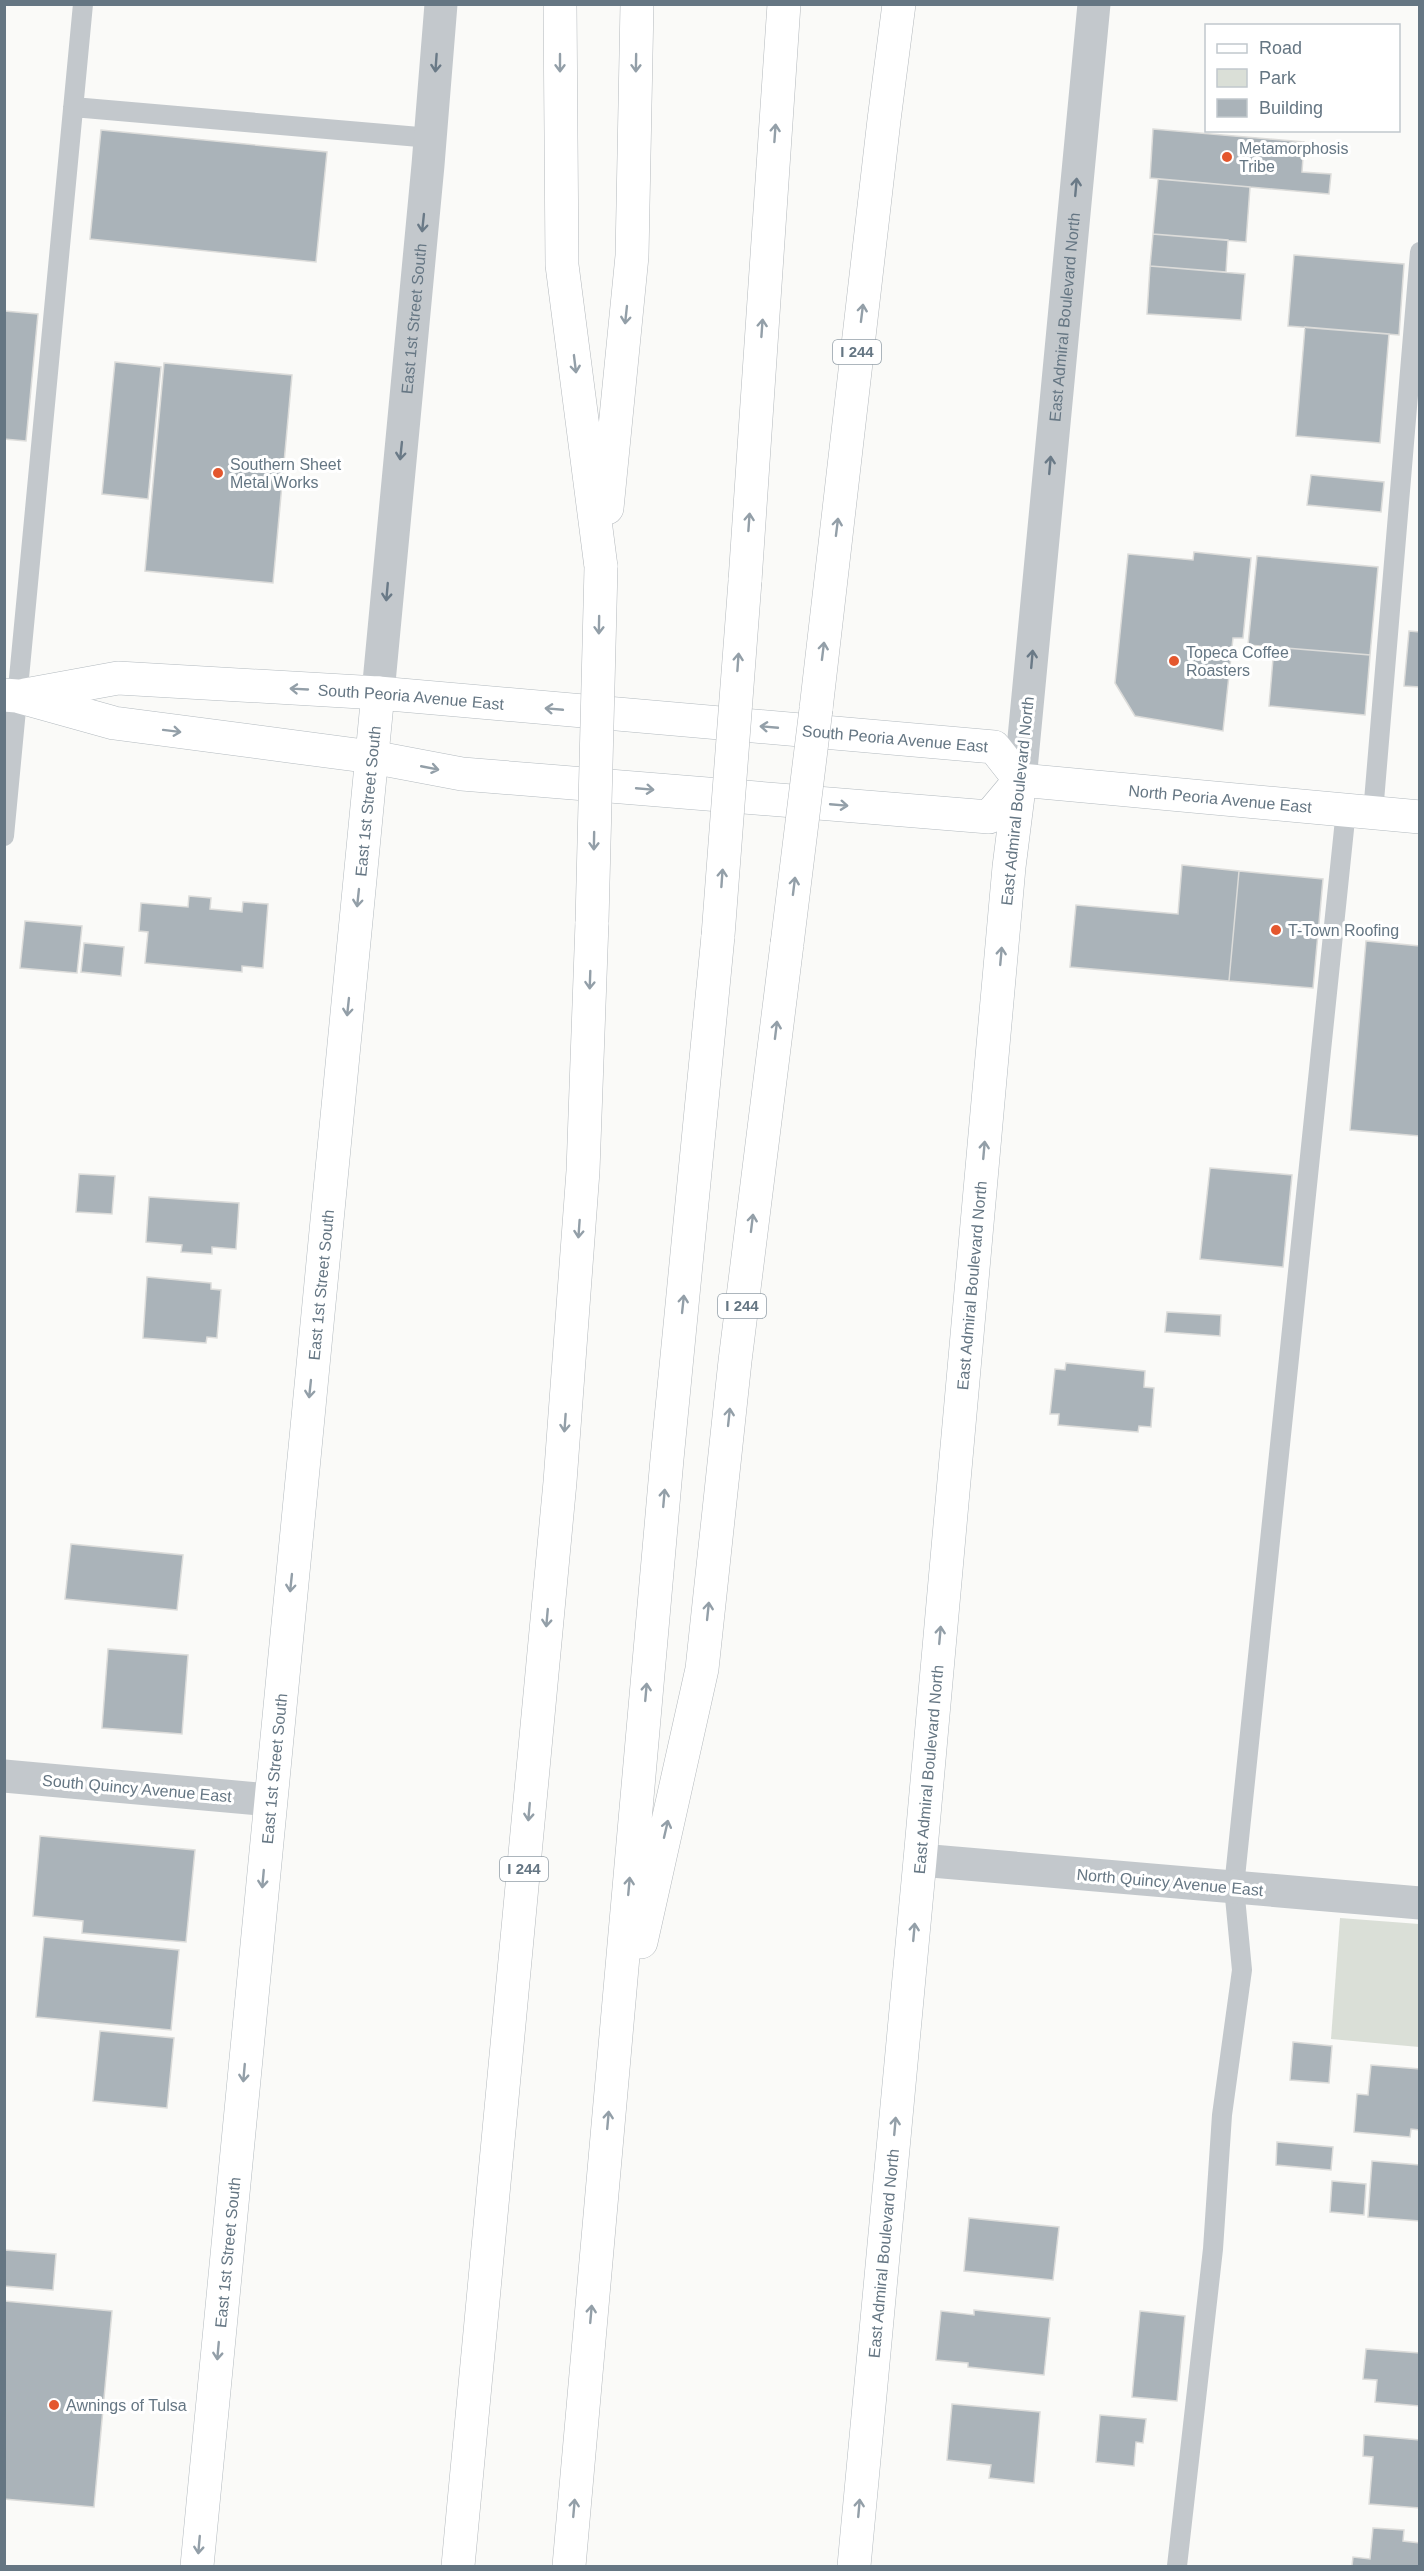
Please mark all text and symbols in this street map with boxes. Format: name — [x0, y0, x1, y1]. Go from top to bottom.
legend — [1205, 24, 1400, 132]
text: Road — [1259, 38, 1302, 58]
one-way arrow — [431, 52, 442, 72]
one-way arrow — [554, 52, 566, 72]
one-way arrow — [630, 52, 642, 72]
text: Park — [1259, 68, 1297, 88]
text: Building — [1259, 98, 1323, 118]
one-way arrow — [770, 124, 781, 144]
place label: Metamorphosis Tribe — [1239, 140, 1348, 175]
marker: Metamorphosis Tribe — [1220, 150, 1234, 164]
one-way arrow — [1071, 178, 1082, 198]
street label: East Admiral Boulevard North — [1046, 212, 1083, 422]
one-way arrow — [417, 213, 428, 233]
street label: East 1st Street South — [398, 243, 430, 395]
one-way arrow — [856, 303, 867, 323]
one-way arrow — [620, 304, 631, 324]
one-way arrow — [756, 318, 767, 338]
road number: I 244 — [833, 340, 881, 364]
one-way arrow — [569, 354, 580, 374]
one-way arrow — [395, 441, 406, 461]
place label: Southern Sheet Metal Works — [230, 456, 342, 491]
one-way arrow — [1045, 456, 1056, 476]
marker: Southern Sheet Metal Works — [211, 466, 225, 480]
one-way arrow — [743, 513, 754, 533]
one-way arrow — [832, 518, 843, 538]
one-way arrow — [381, 582, 392, 602]
one-way arrow — [593, 615, 605, 635]
one-way arrow — [817, 641, 828, 661]
place label: Topeca Coffee Roasters — [1186, 644, 1289, 679]
one-way arrow — [1027, 650, 1038, 670]
one-way arrow — [733, 653, 744, 673]
marker: Topeca Coffee Roasters — [1167, 654, 1181, 668]
street label: South Peoria Avenue East — [317, 682, 505, 713]
one-way arrow — [289, 684, 309, 695]
street label: East Admiral Boulevard North — [998, 696, 1037, 906]
one-way arrow — [544, 703, 564, 714]
one-way arrow — [759, 721, 779, 732]
street label: South Peoria Avenue East — [801, 722, 989, 755]
one-way arrow — [162, 725, 182, 736]
street label: East 1st Street South — [352, 725, 384, 877]
one-way arrow — [420, 763, 439, 774]
street label: North Peoria Avenue East — [1128, 782, 1313, 816]
one-way arrow — [634, 784, 654, 795]
one-way arrow — [829, 799, 848, 810]
one-way arrow — [588, 831, 600, 851]
one-way arrow — [717, 868, 728, 888]
one-way arrow — [789, 877, 800, 896]
one-way arrow — [352, 888, 363, 907]
place label: T-Town Roofing — [1288, 922, 1399, 939]
marker: T-Town Roofing — [1269, 923, 1283, 937]
one-way arrow — [996, 946, 1007, 966]
one-way arrow — [584, 969, 596, 989]
one-way arrow — [342, 997, 353, 1017]
one-way arrow — [771, 1021, 782, 1040]
one-way arrow — [979, 1141, 990, 1160]
street label: East Admiral Boulevard North — [954, 1180, 990, 1391]
street label: East 1st Street South — [306, 1209, 337, 1361]
one-way arrow — [747, 1214, 758, 1234]
one-way arrow — [573, 1219, 584, 1238]
one-way arrow — [678, 1294, 689, 1314]
road number: I 244 — [718, 1294, 766, 1318]
one-way arrow — [304, 1379, 315, 1399]
one-way arrow — [724, 1408, 735, 1428]
one-way arrow — [559, 1413, 570, 1433]
one-way arrow — [659, 1488, 670, 1508]
one-way arrow — [285, 1573, 296, 1593]
one-way arrow — [703, 1602, 714, 1621]
one-way arrow — [541, 1607, 552, 1627]
one-way arrow — [935, 1625, 946, 1645]
street label: East Admiral Boulevard North — [911, 1664, 946, 1875]
one-way arrow — [641, 1683, 652, 1703]
street label: East 1st Street South — [259, 1693, 290, 1845]
street label: South Quincy Avenue East — [42, 1772, 233, 1805]
one-way arrow — [523, 1801, 534, 1821]
one-way arrow — [661, 1819, 673, 1838]
road number: I 244 — [500, 1857, 548, 1881]
street label: North Quincy Avenue East — [1076, 1866, 1265, 1899]
one-way arrow — [257, 1868, 268, 1888]
one-way arrow — [624, 1877, 635, 1897]
one-way arrow — [909, 1922, 920, 1942]
one-way arrow — [238, 2062, 249, 2082]
one-way arrow — [603, 2110, 614, 2130]
one-way arrow — [890, 2116, 901, 2136]
street label: East Admiral Boulevard North — [865, 2148, 902, 2359]
street label: East 1st Street South — [212, 2176, 244, 2329]
one-way arrow — [586, 2305, 597, 2324]
one-way arrow — [212, 2340, 223, 2360]
place label: Awnings of Tulsa — [66, 2397, 187, 2414]
marker: Awnings of Tulsa — [47, 2398, 61, 2412]
one-way arrow — [569, 2499, 580, 2519]
one-way arrow — [854, 2499, 865, 2519]
one-way arrow — [193, 2534, 204, 2554]

